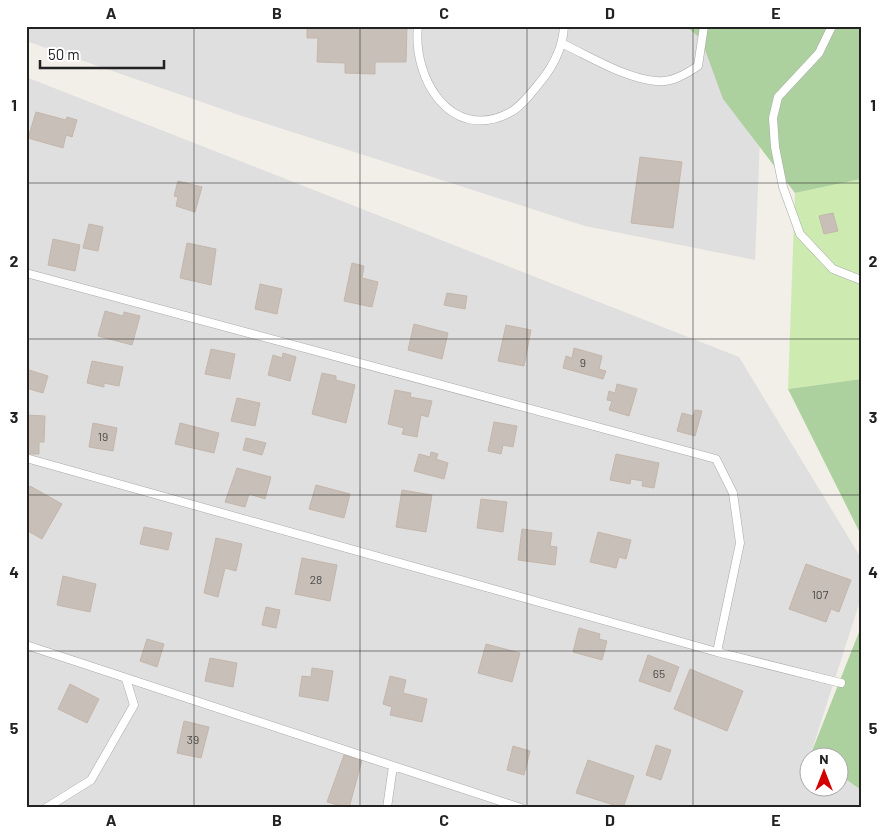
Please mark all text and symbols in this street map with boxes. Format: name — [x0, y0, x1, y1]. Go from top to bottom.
text: A — [106, 3, 117, 22]
text: B — [272, 3, 282, 22]
text: C — [439, 3, 449, 22]
text: D — [605, 3, 615, 22]
text: E — [771, 3, 781, 22]
scale bar — [40, 38, 164, 70]
text: 50 m — [48, 45, 80, 63]
text: 1 — [11, 95, 17, 114]
text: 1 — [870, 95, 876, 114]
text: 2 — [10, 251, 19, 270]
text: 2 — [869, 251, 878, 270]
house number: 9 — [580, 355, 586, 369]
text: 3 — [10, 407, 18, 426]
text: 3 — [869, 407, 877, 426]
house number: 19 — [98, 429, 108, 443]
text: 4 — [9, 562, 19, 581]
text: 4 — [868, 562, 878, 581]
house number: 28 — [310, 572, 322, 586]
house number: 107 — [812, 587, 829, 601]
house number: 65 — [653, 666, 665, 680]
text: 5 — [10, 718, 19, 737]
text: 5 — [869, 718, 878, 737]
house number: 39 — [187, 732, 199, 746]
north arrow — [800, 746, 850, 796]
text: N — [819, 750, 829, 767]
text: A — [106, 810, 117, 829]
text: B — [272, 810, 282, 829]
text: C — [439, 810, 449, 829]
text: D — [605, 810, 615, 829]
text: E — [771, 810, 781, 829]

